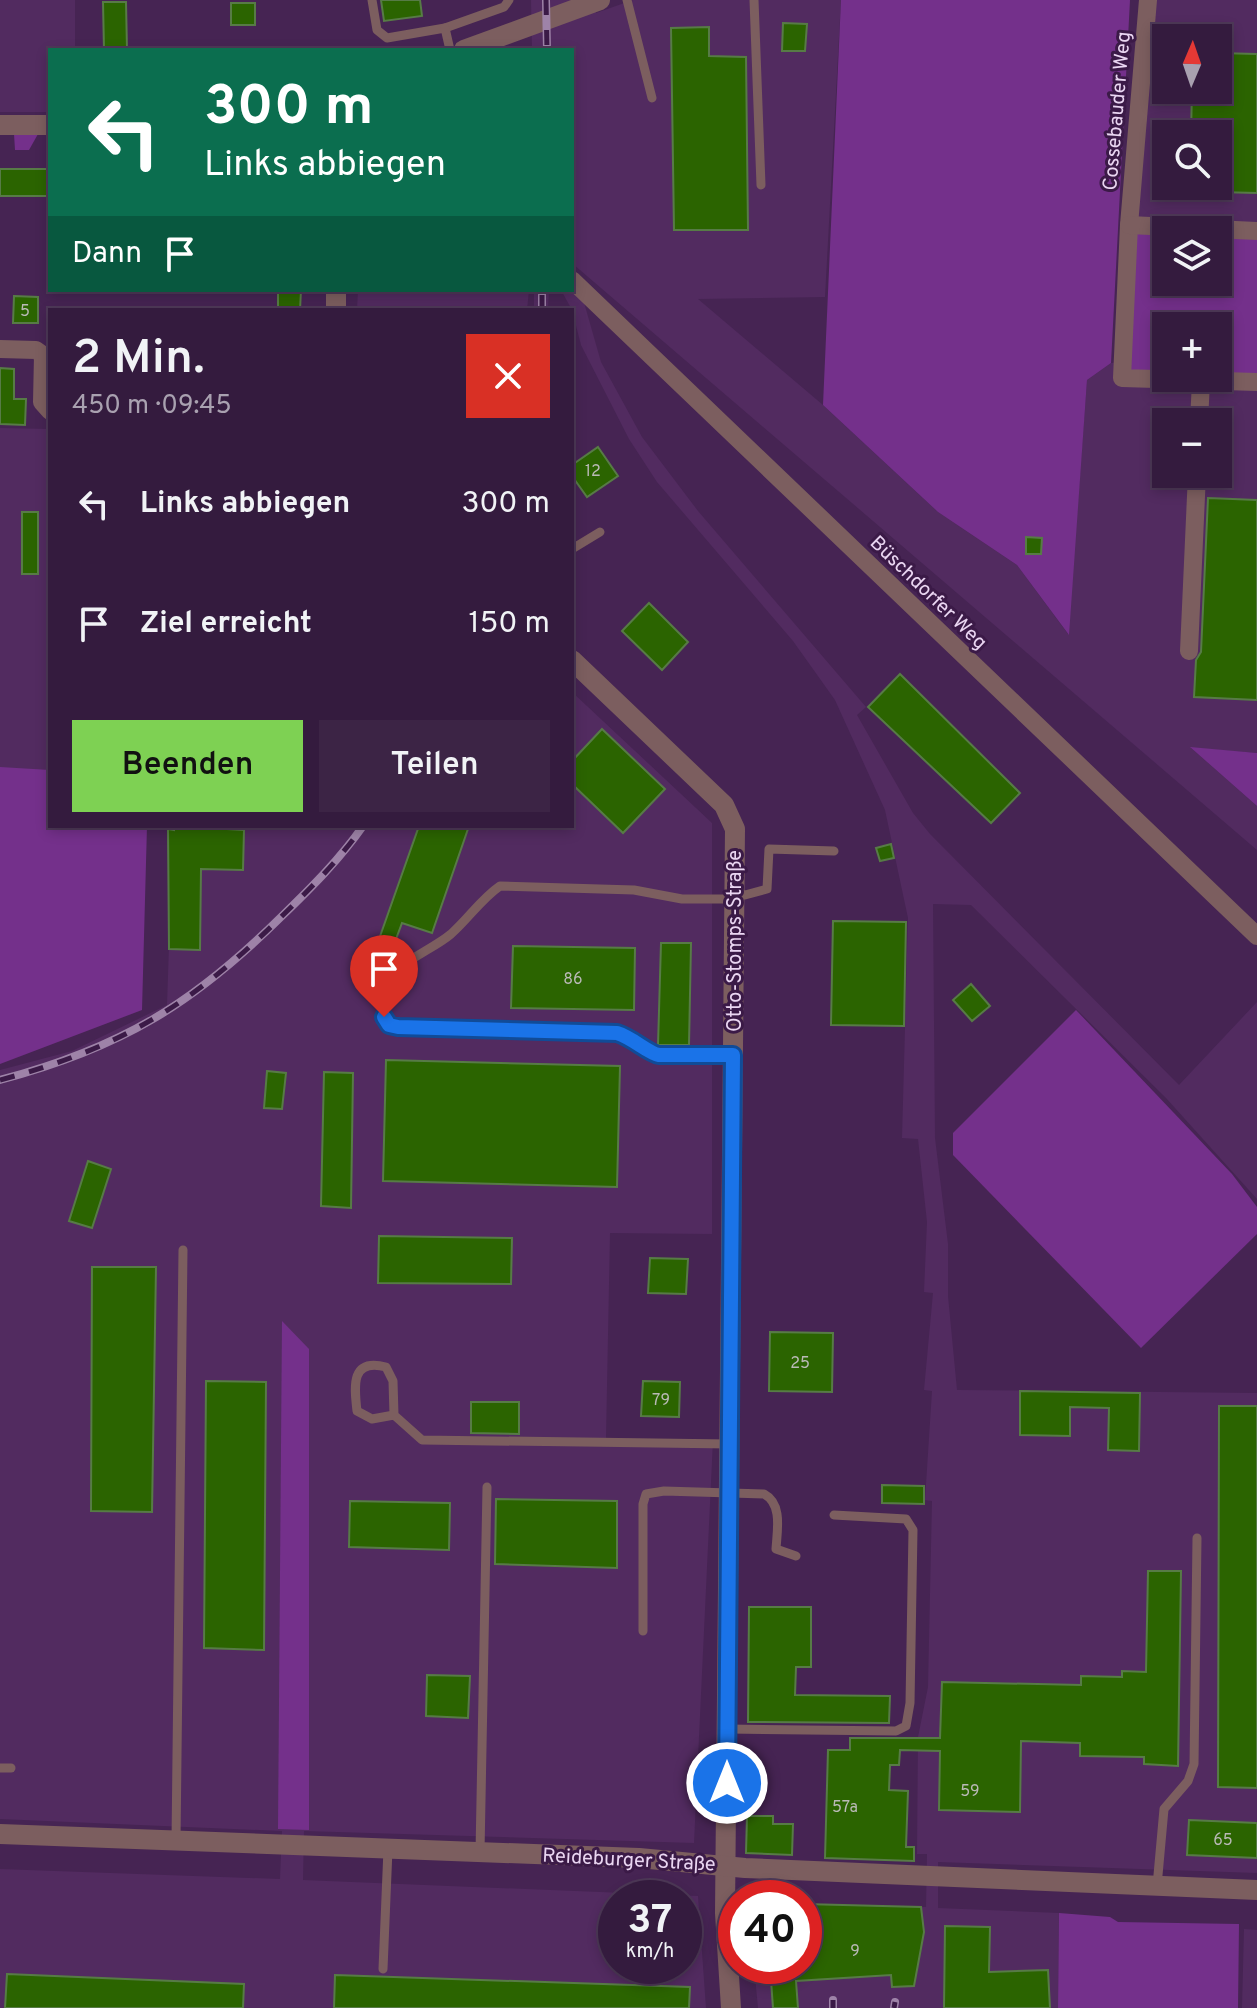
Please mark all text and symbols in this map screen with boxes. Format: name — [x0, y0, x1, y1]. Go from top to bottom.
north arrow — [1152, 24, 1232, 104]
map controls — [1152, 24, 1232, 488]
street label: Cossebauder Weg — [1098, 31, 1138, 192]
text: 300 m — [204, 74, 374, 144]
icon: left — [72, 80, 176, 184]
button: search — [1152, 120, 1232, 200]
text: Links abbiegen — [204, 143, 446, 189]
button: layers — [1152, 216, 1232, 296]
icon: arrive — [158, 232, 202, 276]
text: Dann — [72, 236, 142, 273]
house number: 5 — [20, 302, 30, 322]
button: + — [1152, 312, 1232, 392]
text: 2 Min. — [72, 330, 205, 390]
button: close — [466, 334, 550, 418]
text: 450 m · 09:45 — [72, 390, 232, 423]
button: − — [1152, 408, 1232, 488]
house number: 12 — [585, 462, 601, 482]
icon: left — [72, 482, 116, 526]
text: Links abbiegen — [140, 486, 350, 523]
text: 300 m — [461, 486, 550, 523]
street label: Büschdorfer Weg — [863, 531, 992, 656]
icon: arrive — [72, 602, 116, 646]
text: Ziel erreicht — [140, 606, 312, 643]
text: 150 m — [469, 606, 550, 643]
button: Beenden — [72, 720, 303, 812]
button: Teilen — [319, 720, 550, 812]
street label: Otto-Stomps-Straße — [723, 850, 749, 1032]
pin — [350, 935, 418, 1017]
icon: arrive — [362, 947, 406, 991]
house number: 86 — [563, 970, 583, 990]
house number: 25 — [790, 1354, 810, 1374]
house number: 79 — [652, 1391, 670, 1411]
position arrow — [685, 1741, 769, 1825]
house number: 59 — [960, 1782, 980, 1802]
house number: 57a — [832, 1798, 858, 1818]
house number: 65 — [1213, 1831, 1233, 1851]
street label: Reideburger Straße — [542, 1843, 716, 1879]
speed limit sign: 40 — [718, 1880, 822, 1984]
text: 37 — [628, 1897, 672, 1947]
text: km/h — [626, 1939, 674, 1965]
house number: 9 — [850, 1942, 860, 1962]

